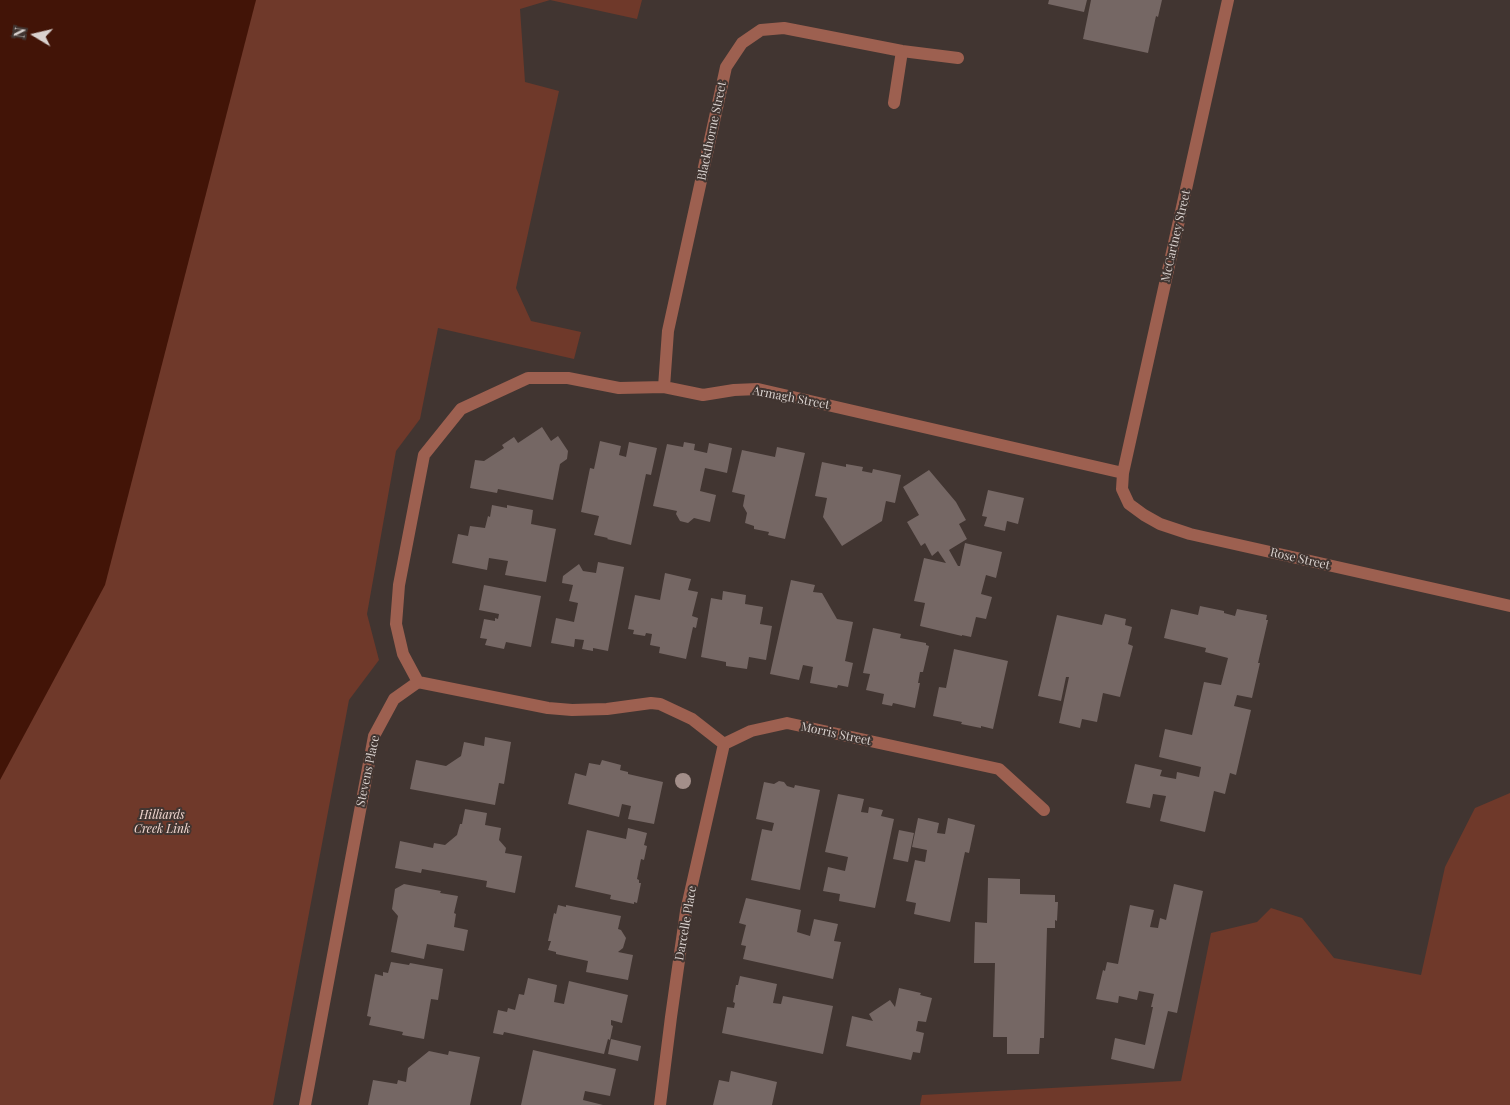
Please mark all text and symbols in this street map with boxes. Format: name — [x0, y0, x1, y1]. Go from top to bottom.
north arrow — [10, 10, 60, 60]
text: N — [10, 26, 30, 39]
street label: Blackthorne Street — [694, 80, 730, 182]
street label: McCartney Street — [1158, 188, 1194, 284]
street label: Armagh Street — [751, 383, 831, 413]
street label: Rose Street — [1269, 545, 1331, 573]
street label: Morris Street — [799, 720, 873, 748]
street label: Stevens Place — [353, 734, 383, 808]
park label: Hilliards Creek Link — [134, 808, 190, 836]
street label: Darcelle Place — [672, 885, 700, 961]

